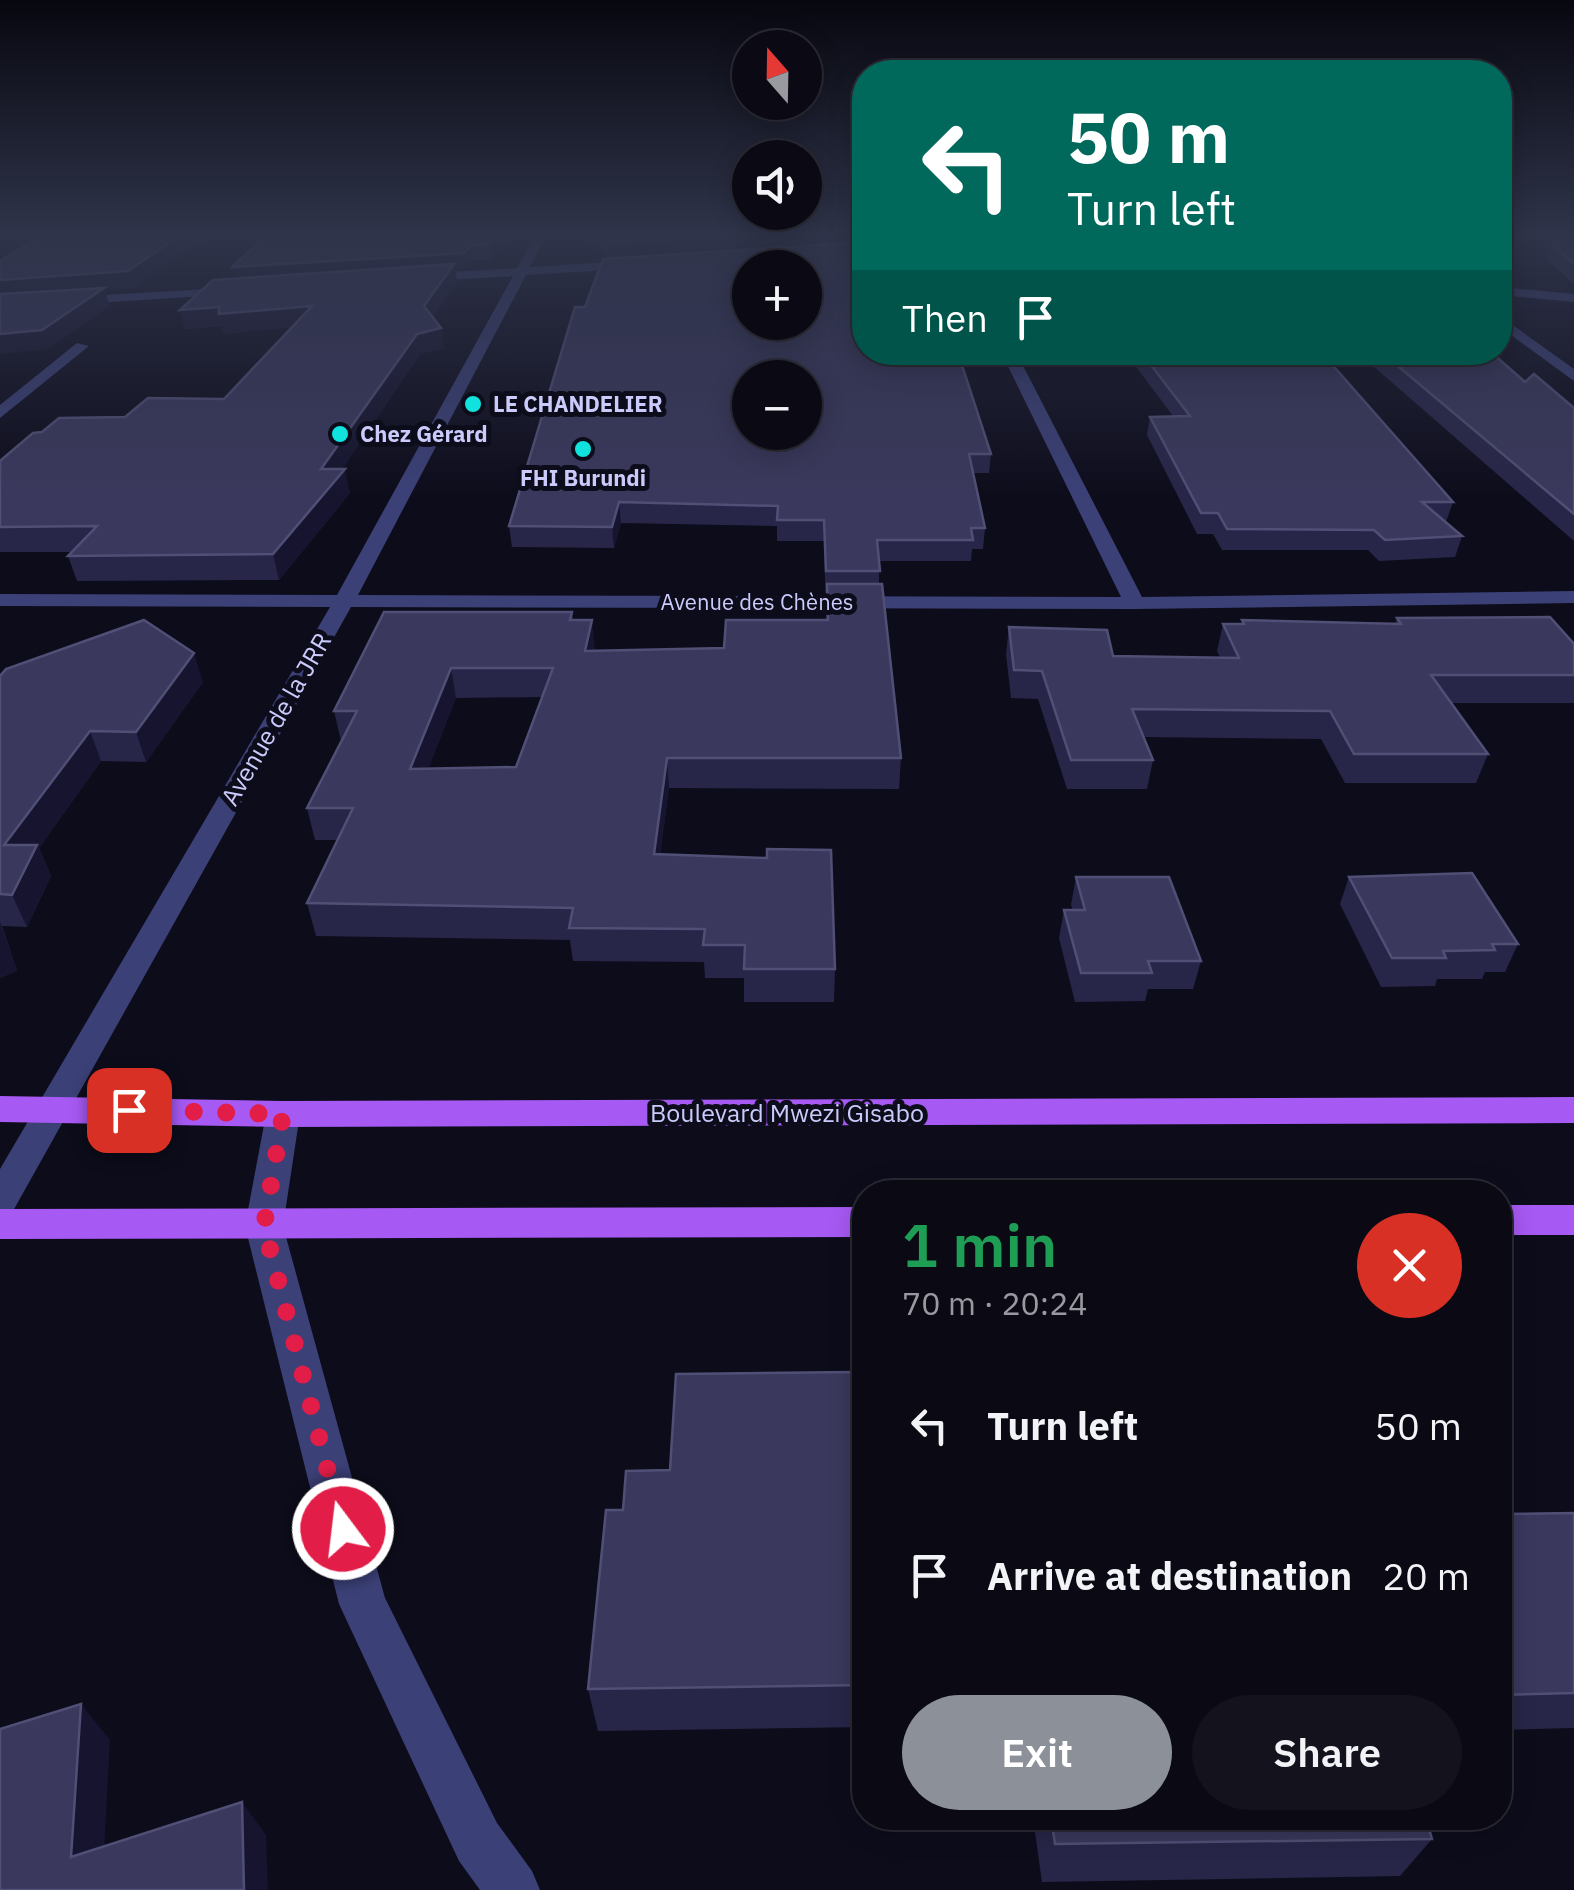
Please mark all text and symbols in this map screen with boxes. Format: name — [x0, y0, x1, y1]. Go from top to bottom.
north arrow — [732, 30, 822, 120]
map controls — [732, 30, 822, 450]
text: 50 m — [1067, 91, 1230, 182]
icon: left — [902, 100, 1032, 230]
button: sound — [732, 140, 822, 230]
text: Turn left — [1067, 179, 1236, 237]
button: + — [732, 250, 822, 340]
icon: arrive — [1008, 290, 1063, 345]
text: Then — [902, 293, 988, 342]
button: − — [732, 360, 822, 450]
place label: LE CHANDELIER — [493, 389, 663, 418]
marker: LE CHANDELIER — [462, 393, 484, 415]
place label: Chez Gérard — [360, 419, 488, 448]
marker: Chez Gérard — [329, 423, 351, 445]
marker: FHI Burundi — [572, 438, 594, 460]
place label: FHI Burundi — [520, 463, 646, 492]
street label: Avenue des Chènes — [661, 587, 853, 616]
street label: Avenue de la JRR — [213, 626, 338, 811]
pin — [87, 1068, 172, 1153]
icon: arrive — [102, 1083, 157, 1138]
street label: Boulevard Mwezi Gisabo — [650, 1096, 924, 1129]
text: 1 min — [902, 1205, 1057, 1284]
button: close — [1357, 1213, 1462, 1318]
text: 70 m · 20:24 — [902, 1282, 1088, 1324]
icon: left — [902, 1398, 957, 1453]
text: Turn left — [987, 1401, 1138, 1450]
text: 50 m — [1374, 1401, 1462, 1450]
position arrow — [291, 1477, 395, 1581]
icon: arrive — [902, 1548, 957, 1603]
text: Arrive at destination — [987, 1551, 1352, 1600]
text: 20 m — [1382, 1551, 1470, 1600]
button: Exit — [902, 1695, 1172, 1810]
button: Share — [1192, 1695, 1462, 1810]

